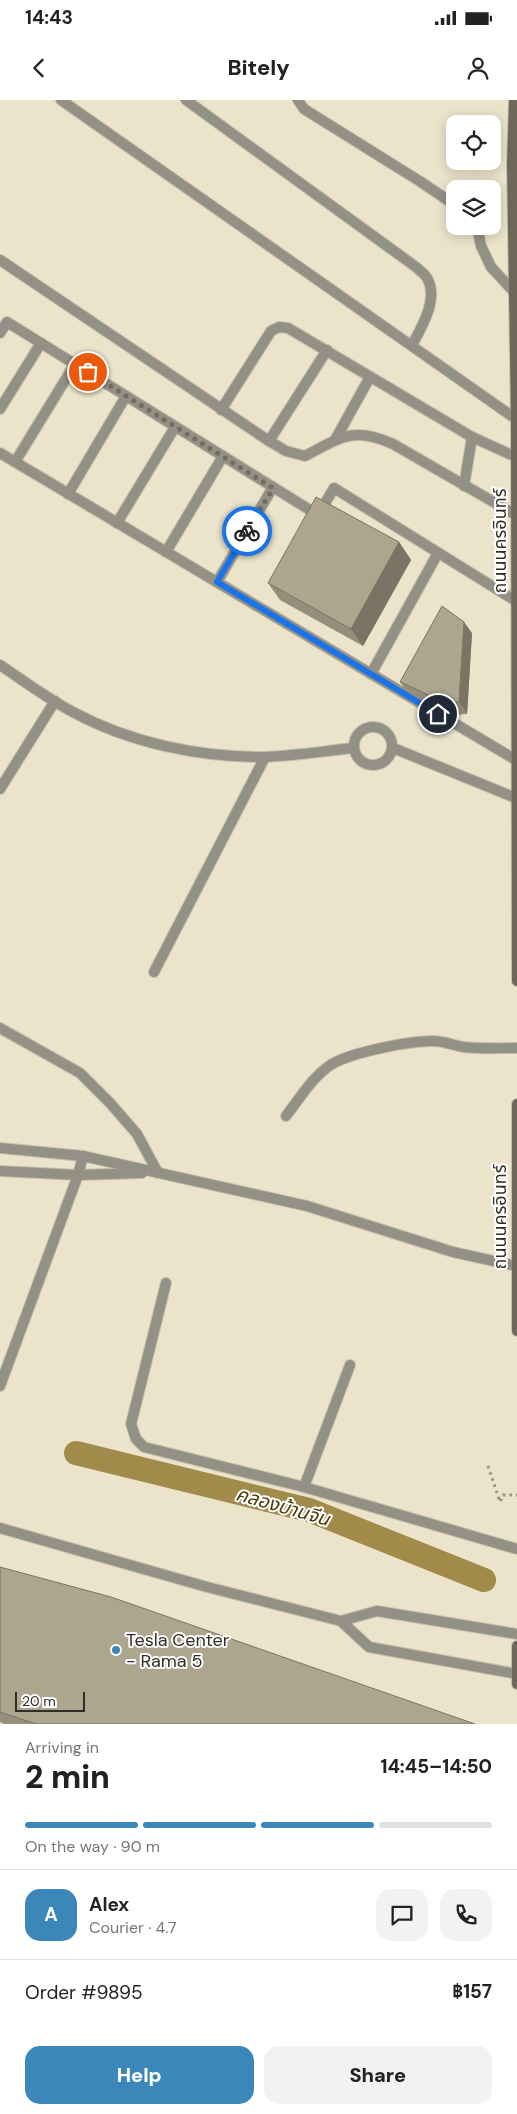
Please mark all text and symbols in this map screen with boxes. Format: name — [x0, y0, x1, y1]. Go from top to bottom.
text: 14:43 — [25, 5, 73, 30]
text: Bitely — [227, 53, 290, 82]
icon: back — [25, 54, 53, 82]
icon: person — [464, 54, 492, 82]
map controls — [446, 115, 501, 235]
button: locate — [446, 115, 501, 170]
button: layers — [446, 180, 501, 235]
pin — [67, 351, 109, 393]
icon: bag — [74, 358, 102, 386]
street label: ถนนนครอินทร์ — [488, 488, 512, 593]
courier — [222, 506, 272, 556]
icon: bike — [233, 517, 261, 545]
pin — [417, 693, 459, 735]
icon: home — [424, 700, 452, 728]
street label: ถนนนครอินทร์ — [488, 1164, 512, 1269]
water label: คลองบ้านจีน — [233, 1481, 334, 1532]
place label: Tesla Center - Rama 5 — [126, 1628, 230, 1673]
marker: Tesla Center - Rama 5 — [110, 1644, 122, 1656]
scale bar — [15, 1689, 85, 1712]
text: 20 m — [22, 1692, 56, 1710]
text: Arriving in — [25, 1737, 99, 1758]
text: 14:45–14:50 — [380, 1754, 492, 1779]
text: 2 min — [25, 1756, 110, 1798]
text: On the way · 90 m — [25, 1836, 160, 1857]
button: chat — [376, 1889, 428, 1941]
button: phone — [440, 1889, 492, 1941]
text: Alex — [89, 1892, 129, 1917]
text: A — [44, 1902, 58, 1927]
text: Courier · 4.7 — [89, 1917, 177, 1938]
text: ฿157 — [452, 1979, 492, 2004]
text: Order #9895 — [25, 1980, 143, 2005]
button: Help — [25, 2046, 254, 2104]
button: Share — [264, 2046, 492, 2104]

